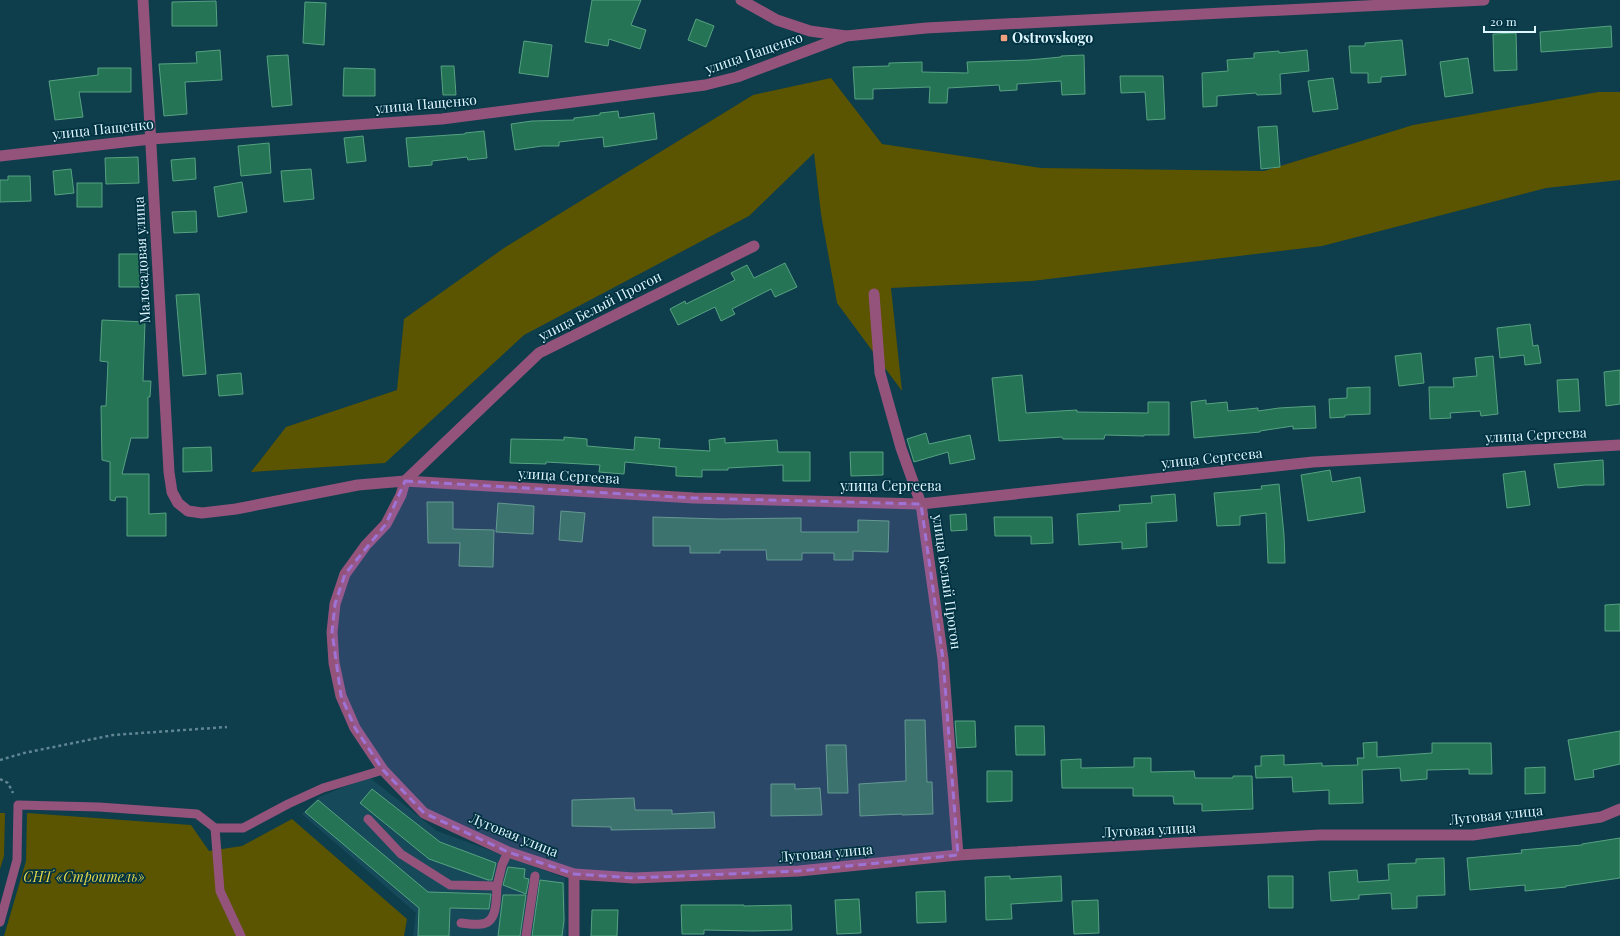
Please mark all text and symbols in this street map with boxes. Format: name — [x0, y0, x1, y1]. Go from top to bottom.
scale bar — [1484, 8, 1535, 34]
text: 20 m — [1490, 13, 1517, 29]
street label: улица Пащенко — [702, 27, 805, 78]
place label: Ostrovskogo — [1012, 28, 1093, 47]
marker: Ostrovskogo — [999, 33, 1009, 43]
street label: улица Пащенко — [373, 90, 478, 117]
street label: улица Пащенко — [50, 114, 155, 143]
street label: Малосадовая улица — [129, 196, 154, 324]
street label: улица Белый Прогон — [534, 266, 665, 345]
street label: улица Сергеева — [1484, 422, 1587, 447]
street label: улица Сергеева — [1160, 443, 1263, 472]
street label: улица Сергеева — [517, 463, 620, 488]
street label: улица Сергеева — [839, 476, 942, 495]
street label: улица Белый Прогон — [928, 512, 966, 651]
street label: Луговая улица — [1447, 800, 1544, 829]
street label: Луговая улица — [466, 808, 561, 861]
street label: Луговая улица — [1100, 818, 1196, 842]
street label: Луговая улица — [777, 839, 874, 866]
park label: СНТ «Строитель» — [23, 867, 145, 886]

